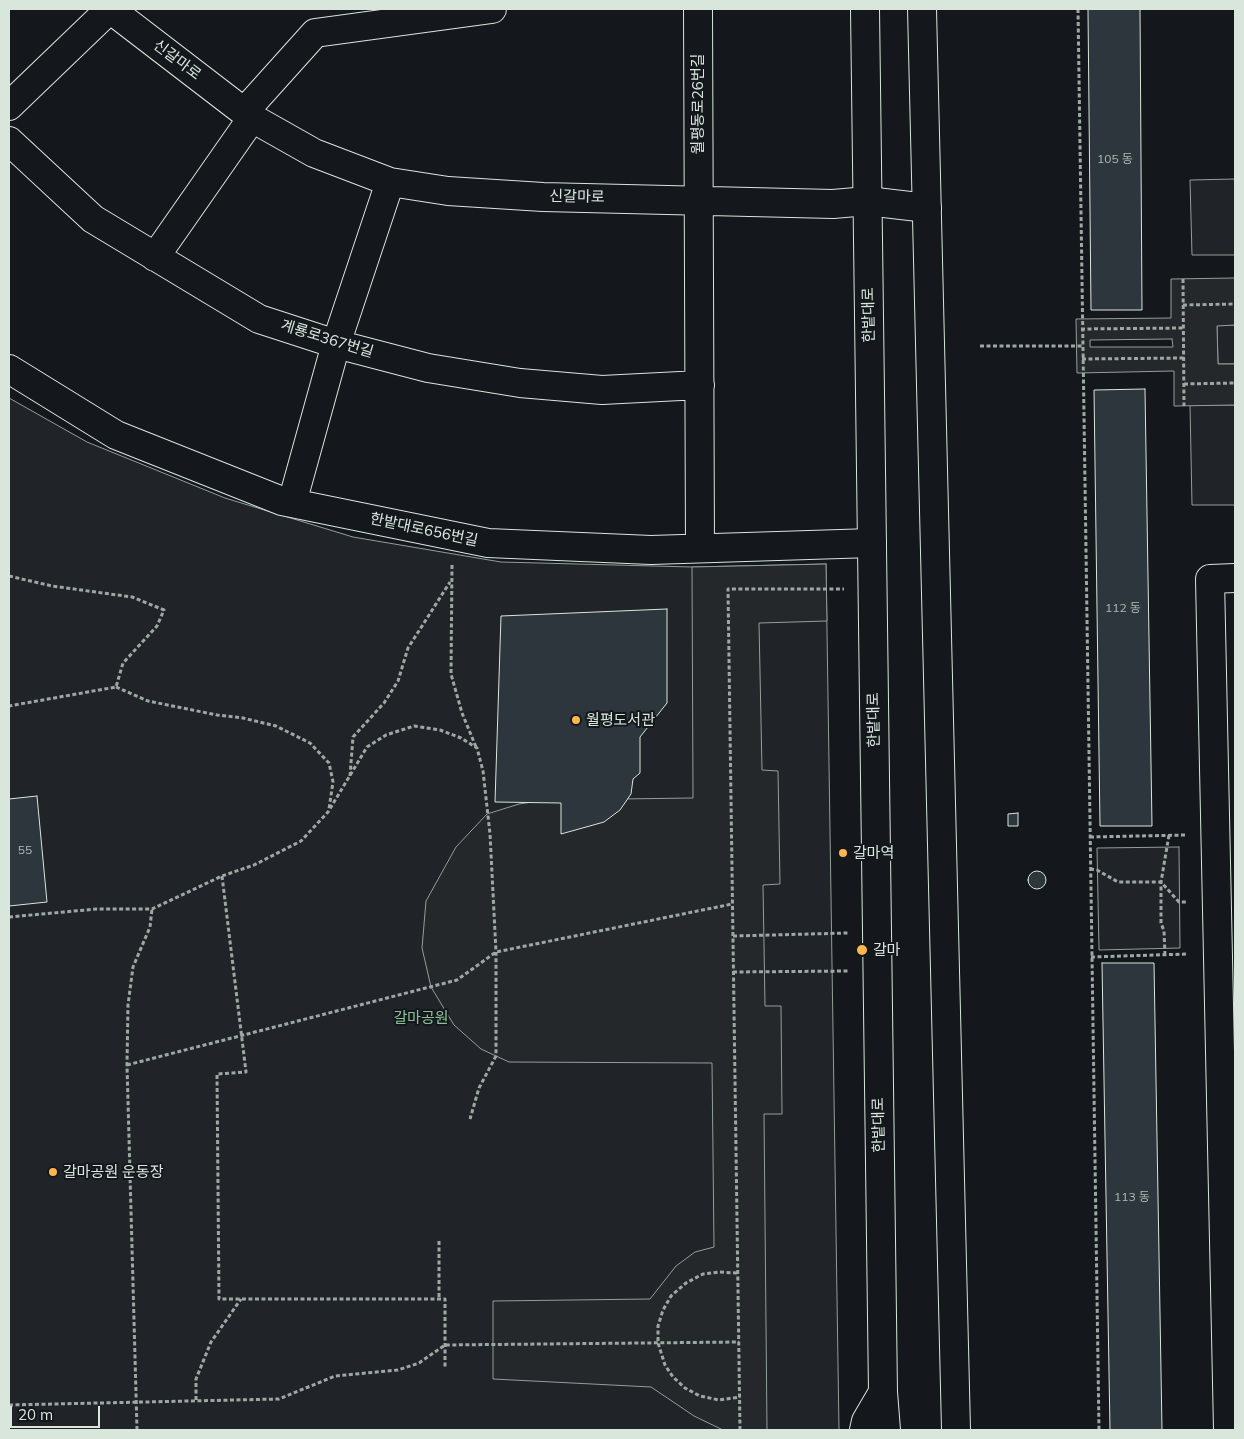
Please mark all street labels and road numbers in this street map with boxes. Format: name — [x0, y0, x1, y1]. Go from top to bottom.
street label: 신갈마로 — [150, 36, 204, 84]
street label: 월평동로26번길 — [689, 54, 707, 154]
street label: 신갈마로 — [549, 188, 605, 206]
street label: 한밭대로 — [860, 287, 878, 343]
street label: 계룡로367번길 — [278, 316, 376, 362]
street label: 한밭대로656번길 — [368, 510, 480, 550]
street label: 한밭대로 — [865, 692, 883, 748]
street label: 한밭대로 — [870, 1097, 888, 1153]

